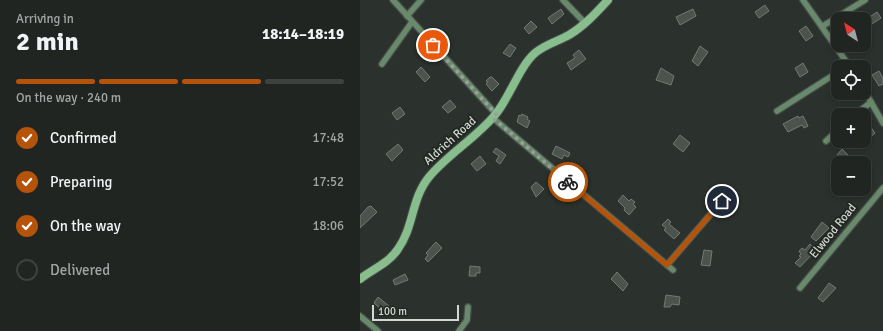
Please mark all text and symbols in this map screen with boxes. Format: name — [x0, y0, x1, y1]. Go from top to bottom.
text: Arriving in — [16, 11, 74, 27]
north arrow — [831, 12, 871, 52]
map controls — [831, 12, 871, 196]
text: 18:14–18:19 — [262, 25, 344, 43]
text: 2 min — [16, 26, 79, 58]
pin — [416, 28, 450, 62]
icon: bag — [422, 34, 444, 56]
button: locate — [831, 60, 871, 100]
text: On the way · 240 m — [16, 90, 121, 106]
button: + — [831, 108, 871, 148]
street label: Aldrich Road — [421, 114, 479, 168]
icon: check — [16, 127, 38, 149]
text: Confirmed — [50, 129, 117, 147]
text: 17:48 — [312, 130, 344, 146]
button: − — [831, 156, 871, 196]
courier — [548, 162, 588, 202]
icon: check — [16, 171, 38, 193]
icon: bike — [557, 171, 579, 193]
text: Preparing — [50, 173, 113, 191]
text: 17:52 — [312, 174, 344, 190]
pin — [705, 184, 739, 218]
icon: home — [711, 190, 733, 212]
street label: Elwood Road — [806, 201, 860, 261]
icon: check — [16, 215, 38, 237]
text: On the way — [50, 217, 121, 235]
text: 18:06 — [312, 218, 344, 234]
text: Delivered — [50, 261, 110, 279]
scale bar — [372, 303, 459, 322]
text: 100 m — [378, 305, 407, 318]

